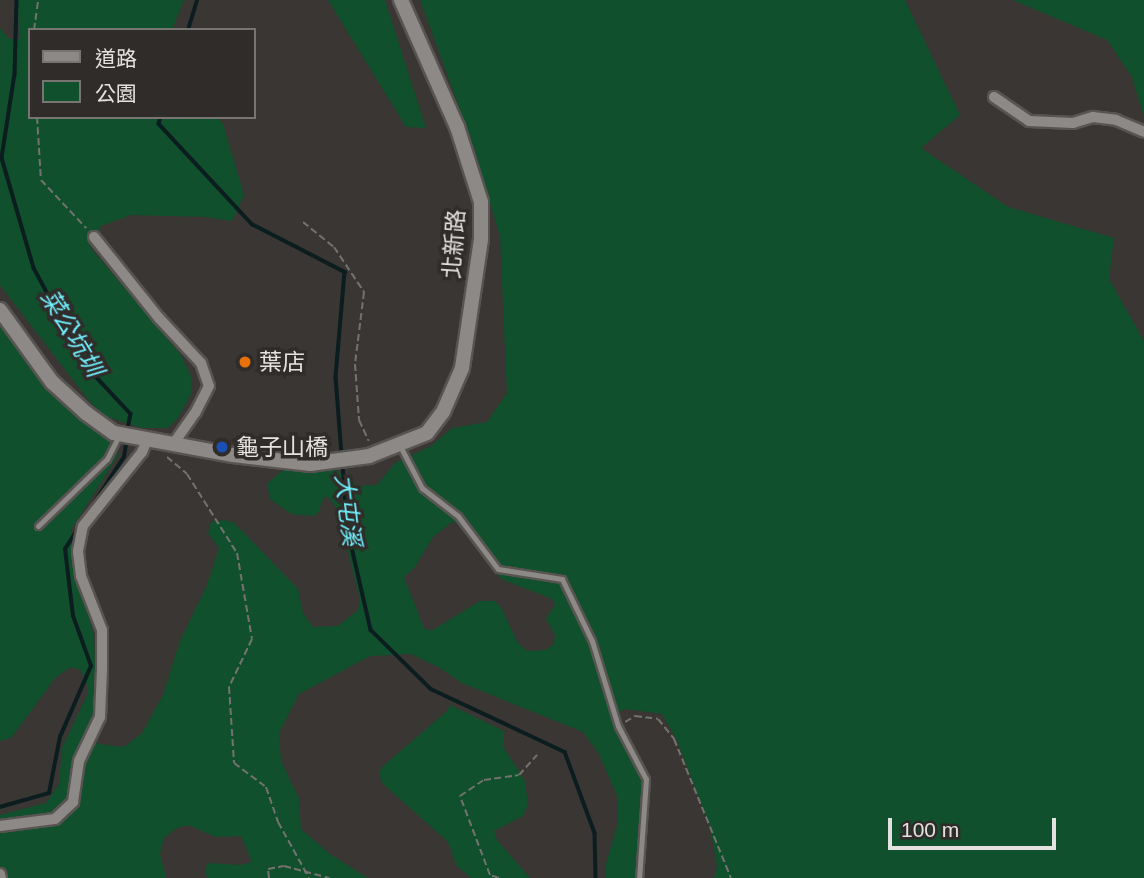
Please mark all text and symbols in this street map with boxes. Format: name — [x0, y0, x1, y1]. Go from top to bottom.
legend — [28, 28, 256, 119]
text: 道路 — [95, 47, 137, 70]
text: 公園 — [95, 82, 137, 105]
street label: 北新路 — [438, 209, 470, 279]
water label: 菜公坑圳 — [35, 284, 109, 382]
place label: 葉店 — [259, 348, 305, 376]
marker: 葉店 — [237, 354, 253, 370]
place label: 龜子山橋 — [236, 433, 328, 461]
marker: 龜子山橋 — [214, 439, 230, 455]
water label: 大屯溪 — [329, 473, 367, 547]
scale bar — [892, 804, 1060, 848]
text: 100 m — [901, 818, 959, 841]

